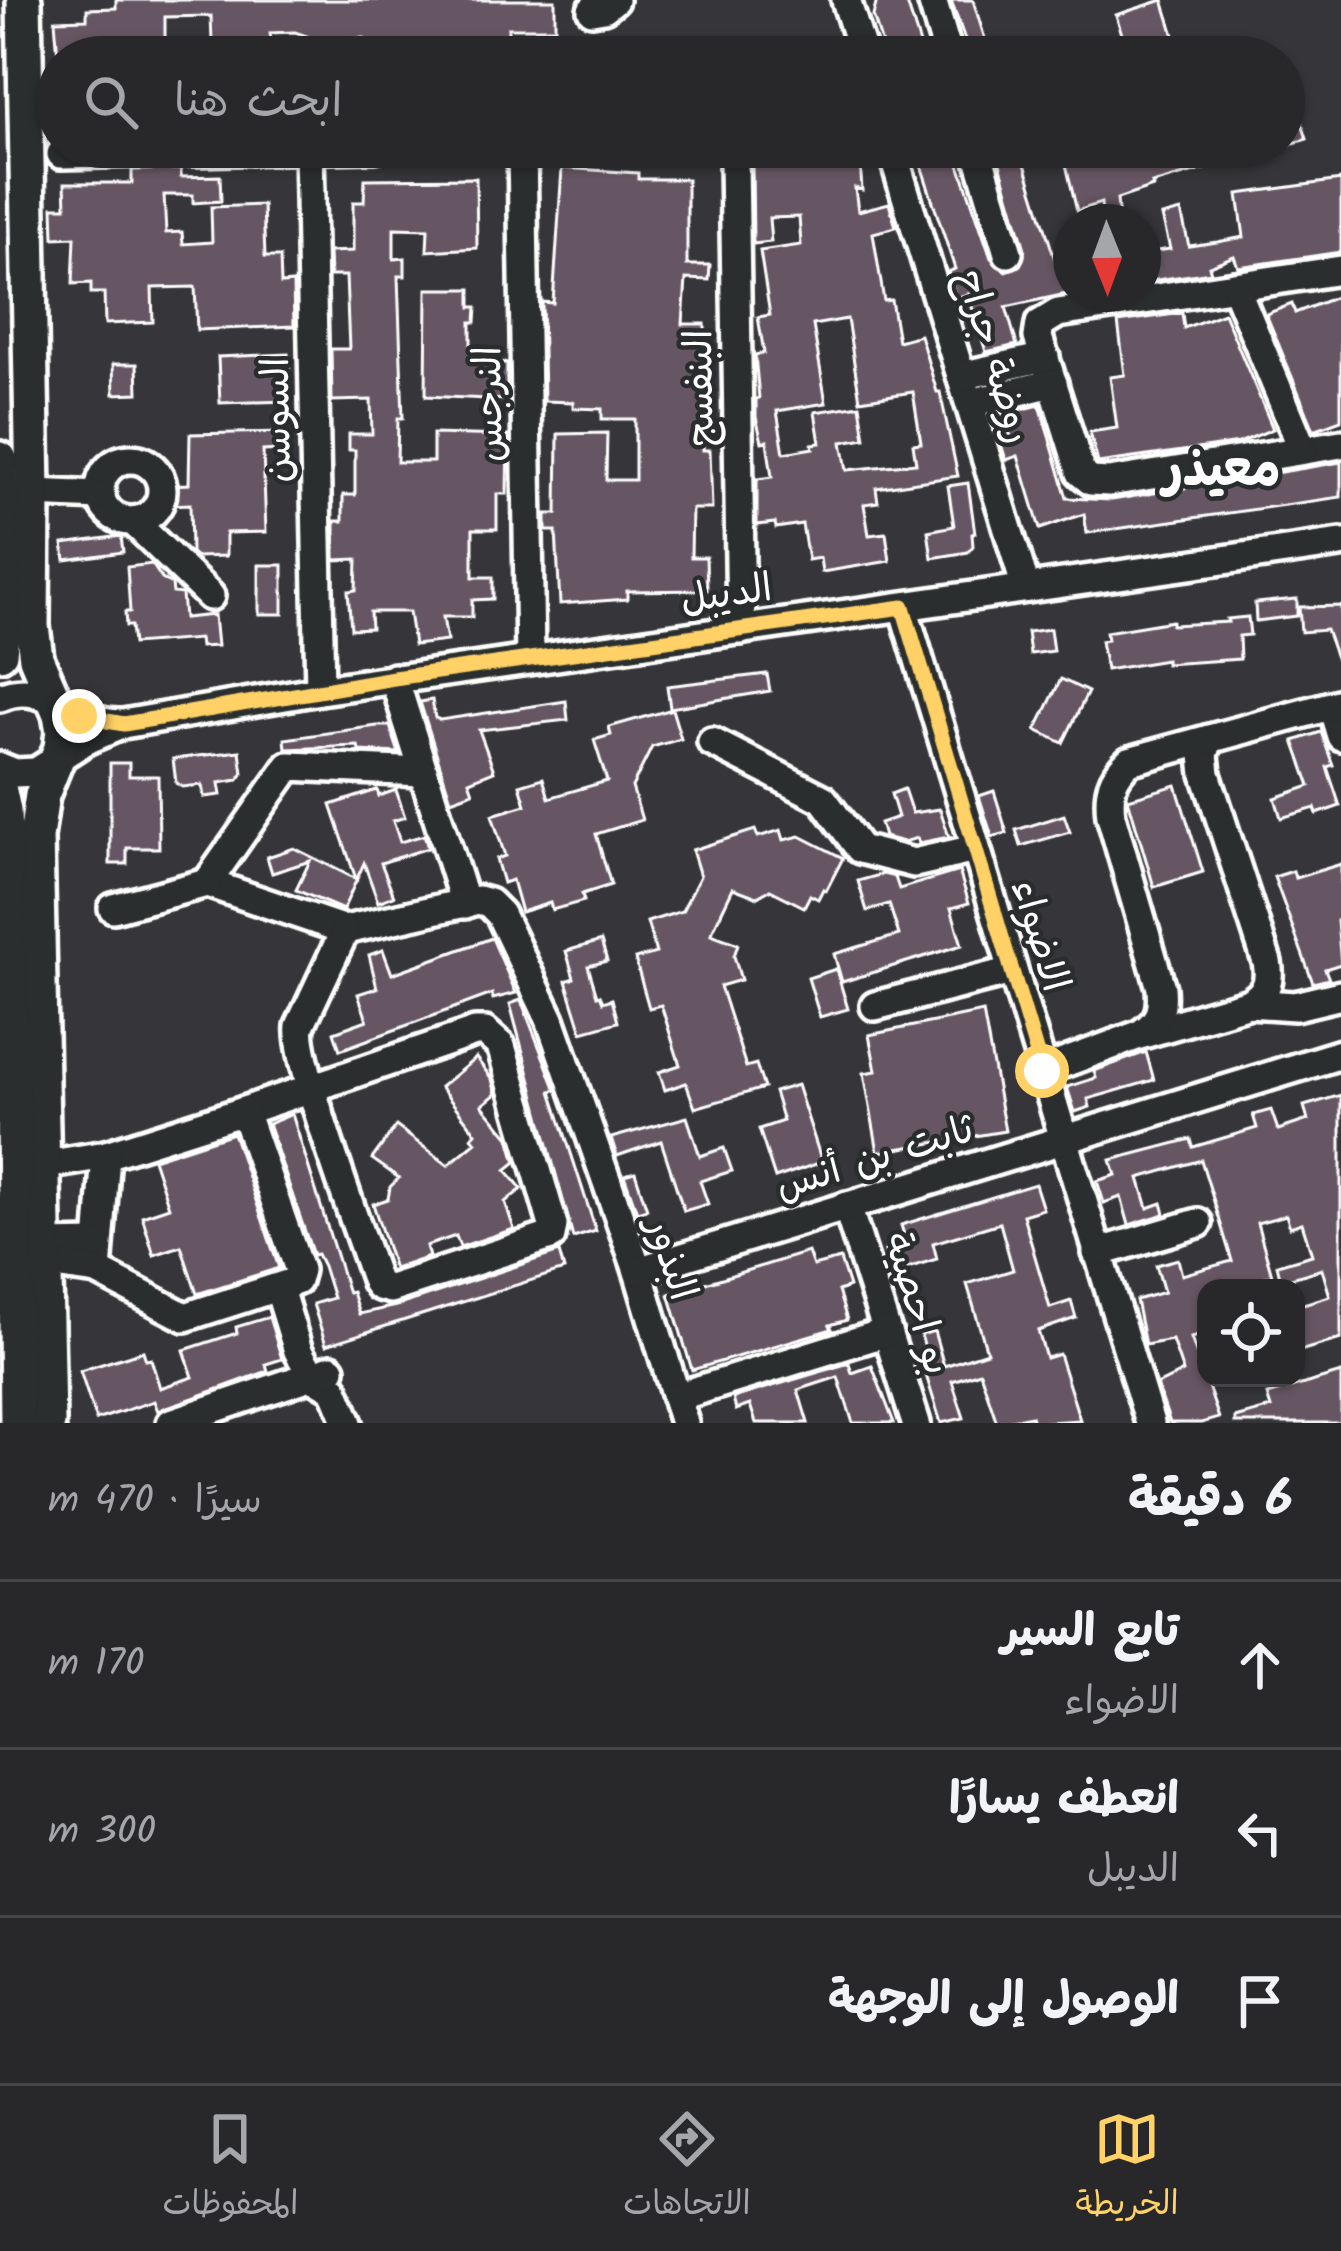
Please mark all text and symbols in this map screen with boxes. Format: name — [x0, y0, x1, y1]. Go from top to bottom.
search box — [36, 36, 1305, 168]
text: ابحث هنا — [174, 67, 342, 139]
icon: search — [78, 69, 144, 135]
north arrow — [1053, 204, 1161, 312]
street label: روضة جراح — [936, 263, 1048, 452]
street label: البنفسج — [670, 329, 734, 447]
street label: النرجس — [459, 345, 523, 462]
street label: السوسن — [247, 357, 311, 483]
district label: معيذر — [1159, 431, 1281, 512]
street label: الديبل — [677, 559, 776, 633]
route end — [52, 689, 106, 743]
street label: الاضواء — [992, 872, 1085, 1000]
route start — [1015, 1044, 1069, 1098]
street label: ثابت بن أنس — [768, 1100, 984, 1219]
street label: البذور — [626, 1206, 712, 1309]
street label: بو احصية — [864, 1225, 966, 1383]
map controls — [1197, 1279, 1305, 1387]
button: locate — [1197, 1279, 1305, 1387]
text: 6 دقيقة — [1128, 1461, 1293, 1542]
text: سيرًا · 470 m — [48, 1471, 262, 1533]
text: تابع السير — [1001, 1597, 1179, 1669]
icon: ahead — [1227, 1632, 1293, 1698]
text: 170 m — [48, 1634, 144, 1696]
text: الاضواء — [1064, 1672, 1179, 1734]
text: انعطف يسارًا — [949, 1765, 1179, 1837]
icon: left — [1227, 1800, 1293, 1866]
text: 300 m — [48, 1802, 156, 1864]
text: الديبل — [1087, 1840, 1179, 1902]
text: الوصول إلى الوجهة — [828, 1965, 1179, 2037]
icon: arrive — [1227, 1968, 1293, 2034]
tab: المحفوظات — [162, 2106, 298, 2232]
tab: الاتجاهات — [623, 2106, 751, 2232]
tab: الخريطة — [1076, 2106, 1179, 2232]

